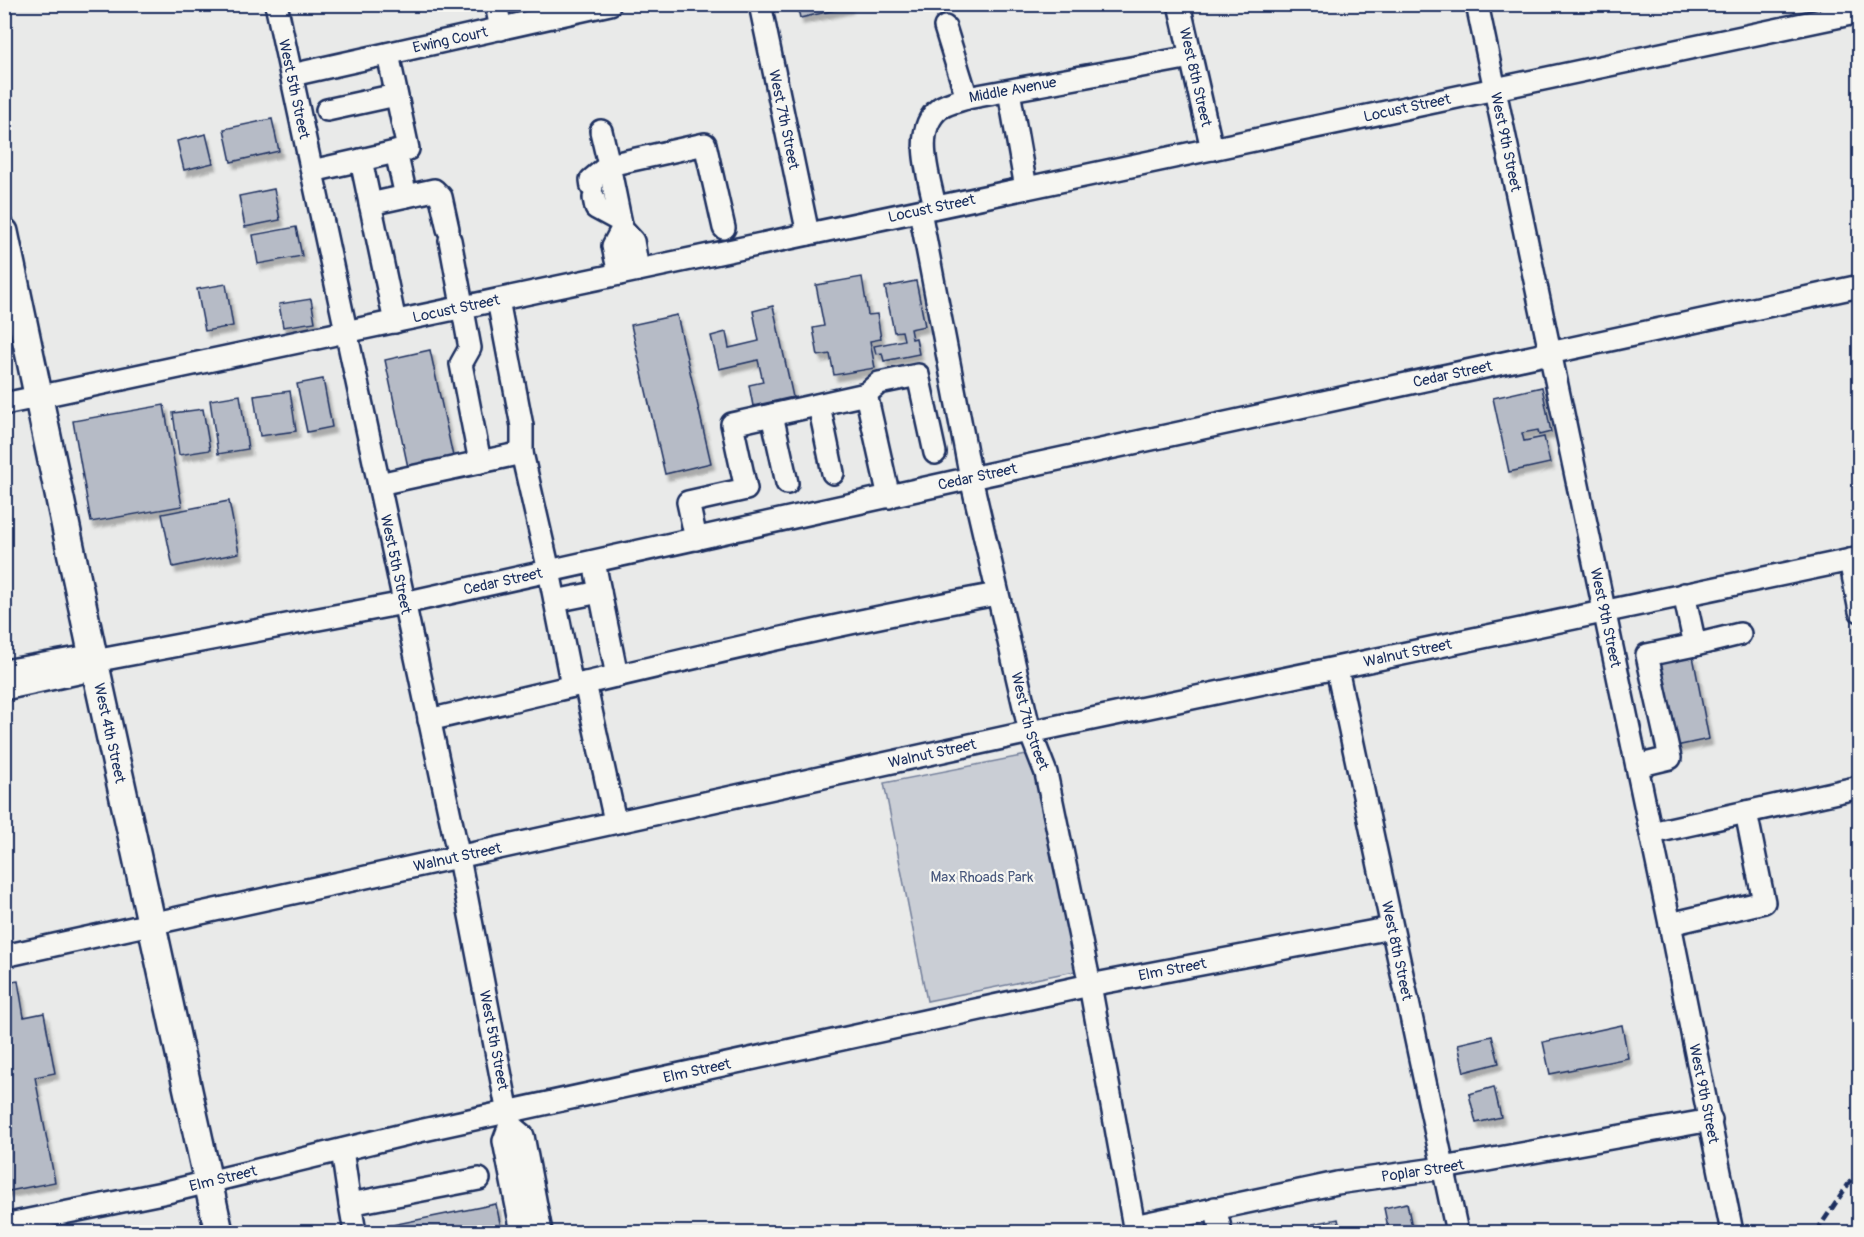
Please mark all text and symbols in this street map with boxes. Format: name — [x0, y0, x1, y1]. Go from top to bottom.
street label: Ewing Court — [411, 22, 490, 58]
street label: West 8th Street — [1175, 26, 1216, 129]
street label: West 5th Street — [274, 38, 314, 142]
street label: West 7th Street — [764, 68, 803, 172]
street label: Middle Avenue — [967, 73, 1059, 107]
street label: Locust Street — [1362, 90, 1453, 127]
street label: West 9th Street — [1486, 91, 1525, 194]
street label: Locust Street — [886, 190, 978, 227]
street label: Locust Street — [411, 290, 502, 327]
street label: Cedar Street — [1411, 357, 1495, 392]
street label: Cedar Street — [936, 459, 1020, 495]
street label: West 5th Street — [376, 513, 416, 617]
street label: Cedar Street — [462, 564, 545, 600]
street label: West 9th Street — [1586, 566, 1625, 670]
street label: Walnut Street — [1362, 635, 1454, 672]
street label: West 7th Street — [1006, 670, 1053, 774]
street label: West 4th Street — [89, 681, 130, 786]
street label: Walnut Street — [887, 735, 979, 773]
street label: Walnut Street — [412, 838, 504, 876]
park label: Max Rhoads Park — [931, 868, 1034, 887]
street label: West 8th Street — [1377, 899, 1417, 1003]
street label: Elm Street — [1137, 954, 1209, 986]
street label: West 5th Street — [475, 989, 513, 1093]
street label: West 9th Street — [1684, 1042, 1723, 1146]
street label: Elm Street — [661, 1054, 734, 1088]
street label: Poplar Street — [1380, 1155, 1467, 1187]
street label: Elm Street — [188, 1161, 260, 1196]

